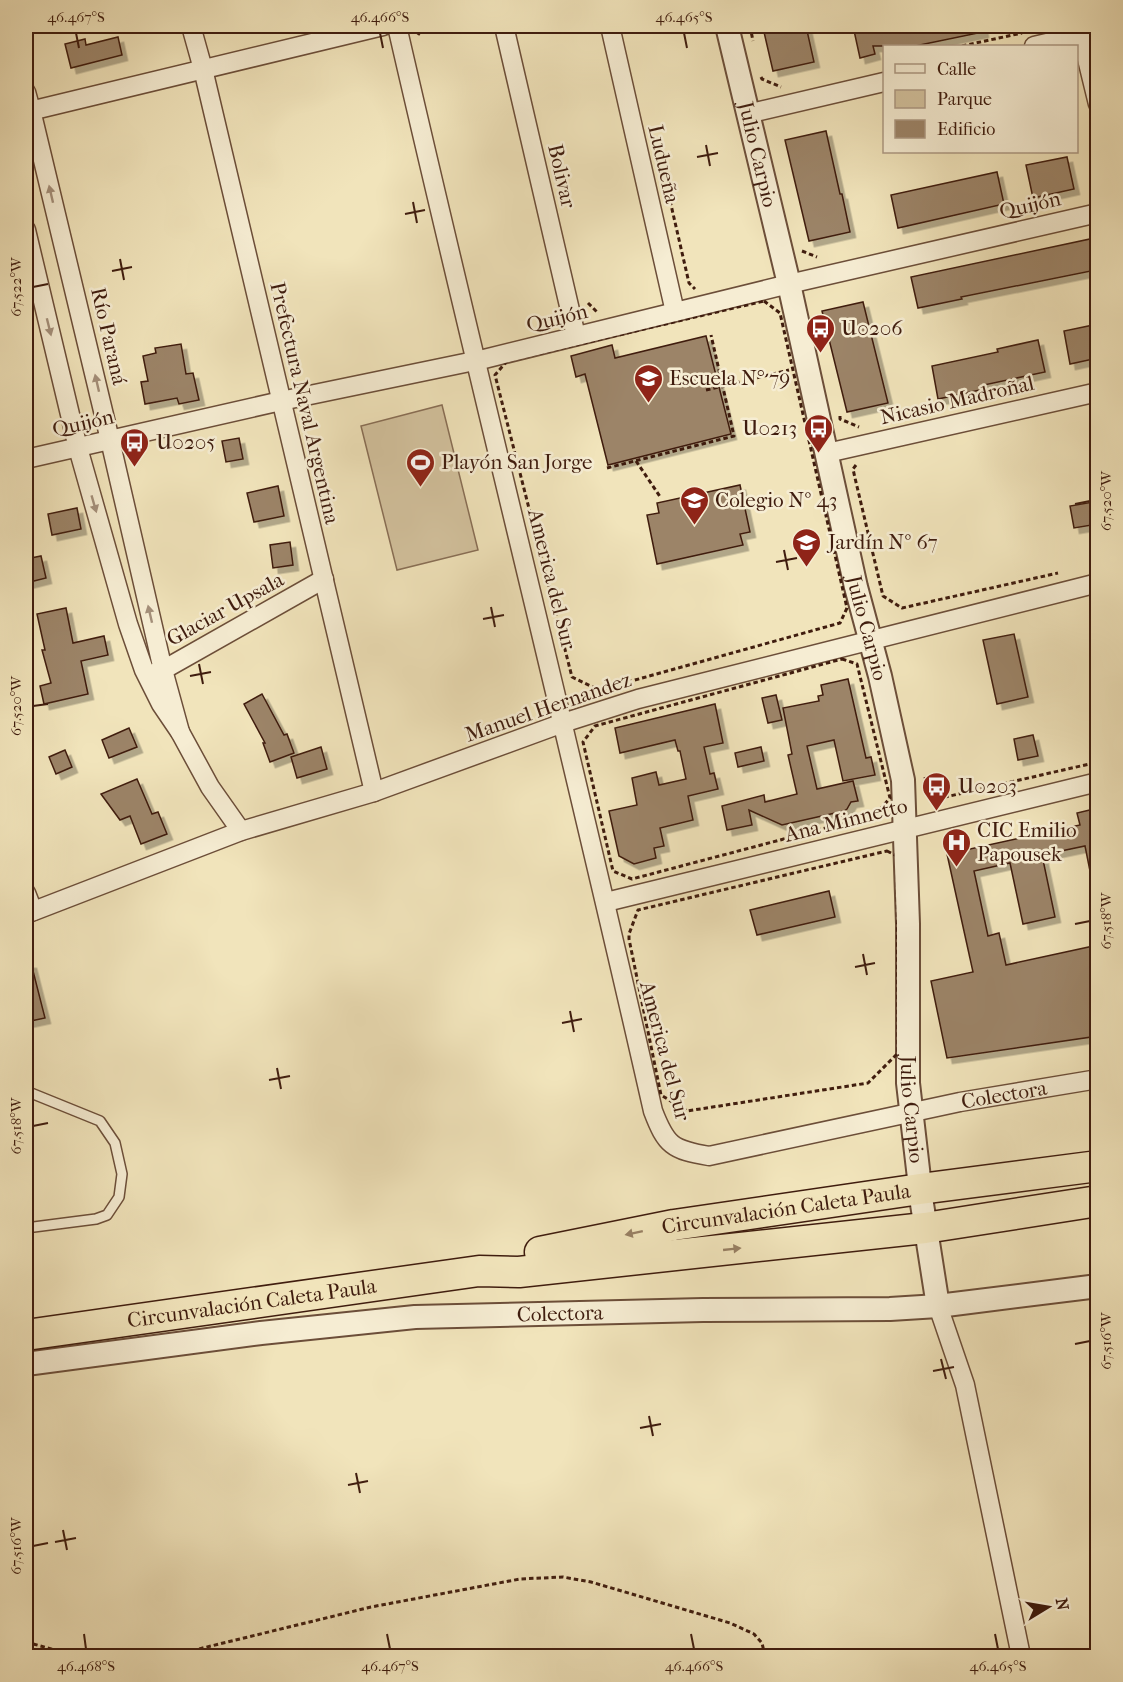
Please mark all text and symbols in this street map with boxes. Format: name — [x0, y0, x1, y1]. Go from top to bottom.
text: 46.467°S — [47, 8, 105, 26]
text: 46.466°S — [351, 8, 410, 26]
text: 46.465°S — [656, 8, 713, 26]
legend — [883, 45, 1078, 153]
text: Calle — [937, 59, 976, 80]
text: Parque — [937, 89, 992, 110]
street label: Julio Carpio — [733, 97, 782, 210]
text: Edificio — [937, 119, 995, 140]
street label: Ludueña — [643, 122, 685, 206]
street label: Bolivar — [543, 142, 581, 210]
one-way arrow — [46, 184, 56, 203]
street label: Quijón — [997, 186, 1063, 224]
text: 67.522°W — [7, 256, 25, 317]
street label: Prefectura Naval Argentina — [265, 280, 345, 527]
street label: Río Paraná — [86, 285, 132, 387]
street label: Quijón — [524, 299, 590, 337]
bus stop icon: U0206 — [804, 312, 836, 354]
place label: U0206 — [841, 316, 903, 340]
one-way arrow — [45, 318, 55, 336]
school or university icon: Escuela N° 79 — [632, 362, 664, 404]
place label: Escuela N° 79 — [669, 366, 790, 390]
street label: Nicasio Madroñal — [878, 371, 1036, 429]
one-way arrow — [91, 374, 101, 392]
street label: Quijón — [50, 404, 116, 442]
bus stop icon: U0213 — [802, 412, 834, 454]
place label: U0213 — [742, 416, 797, 440]
bus stop icon: U0205 — [119, 426, 151, 468]
place label: U0205 — [156, 430, 215, 454]
sports icon: Playón San Jorge — [404, 446, 436, 488]
place label: Playón San Jorge — [441, 450, 593, 474]
text: 67.520°W — [1097, 470, 1115, 531]
school or university icon: Colegio Nº 43 — [678, 484, 710, 526]
place label: Colegio Nº 43 — [715, 488, 837, 512]
one-way arrow — [90, 495, 99, 513]
street label: America del Sur — [523, 506, 581, 652]
school or university icon: Jardín Nº 67 — [791, 526, 823, 568]
place label: Jardín Nº 67 — [826, 530, 938, 554]
street label: Glaciar Upsala — [162, 567, 288, 651]
street label: Julio Carpio — [841, 571, 893, 683]
one-way arrow — [145, 605, 155, 623]
street label: Manuel Hernandez — [462, 667, 634, 747]
text: 67.520°W — [7, 675, 25, 736]
bus stop icon: U0203 — [921, 770, 953, 812]
place label: U0203 — [958, 774, 1017, 798]
street label: Ana Minnetto — [781, 793, 910, 847]
place label: CIC Emilio Papousek — [977, 818, 1077, 866]
hospital icon: CIC Emilio Papousek — [940, 826, 972, 868]
text: 67.518°W — [1097, 891, 1115, 949]
street label: America del Sur — [635, 978, 695, 1123]
street label: Julio Carpio — [896, 1054, 929, 1164]
street label: Colectora — [959, 1076, 1049, 1114]
text: 67.518°W — [7, 1096, 25, 1154]
street label: Circunvalación Caleta Paula — [659, 1178, 912, 1239]
one-way arrow — [624, 1229, 643, 1238]
one-way arrow — [722, 1245, 741, 1254]
street label: Circunvalación Caleta Paula — [126, 1274, 378, 1333]
street label: Colectora — [517, 1300, 604, 1327]
text: 67.516°W — [1097, 1311, 1115, 1370]
text: 67.516°W — [7, 1516, 25, 1575]
north arrow — [1018, 1577, 1078, 1637]
text: N — [1052, 1596, 1073, 1613]
text: 46.468°S — [57, 1657, 115, 1675]
text: 46.467°S — [361, 1657, 419, 1675]
text: 46.466°S — [665, 1657, 724, 1675]
text: 46.465°S — [970, 1657, 1027, 1675]

